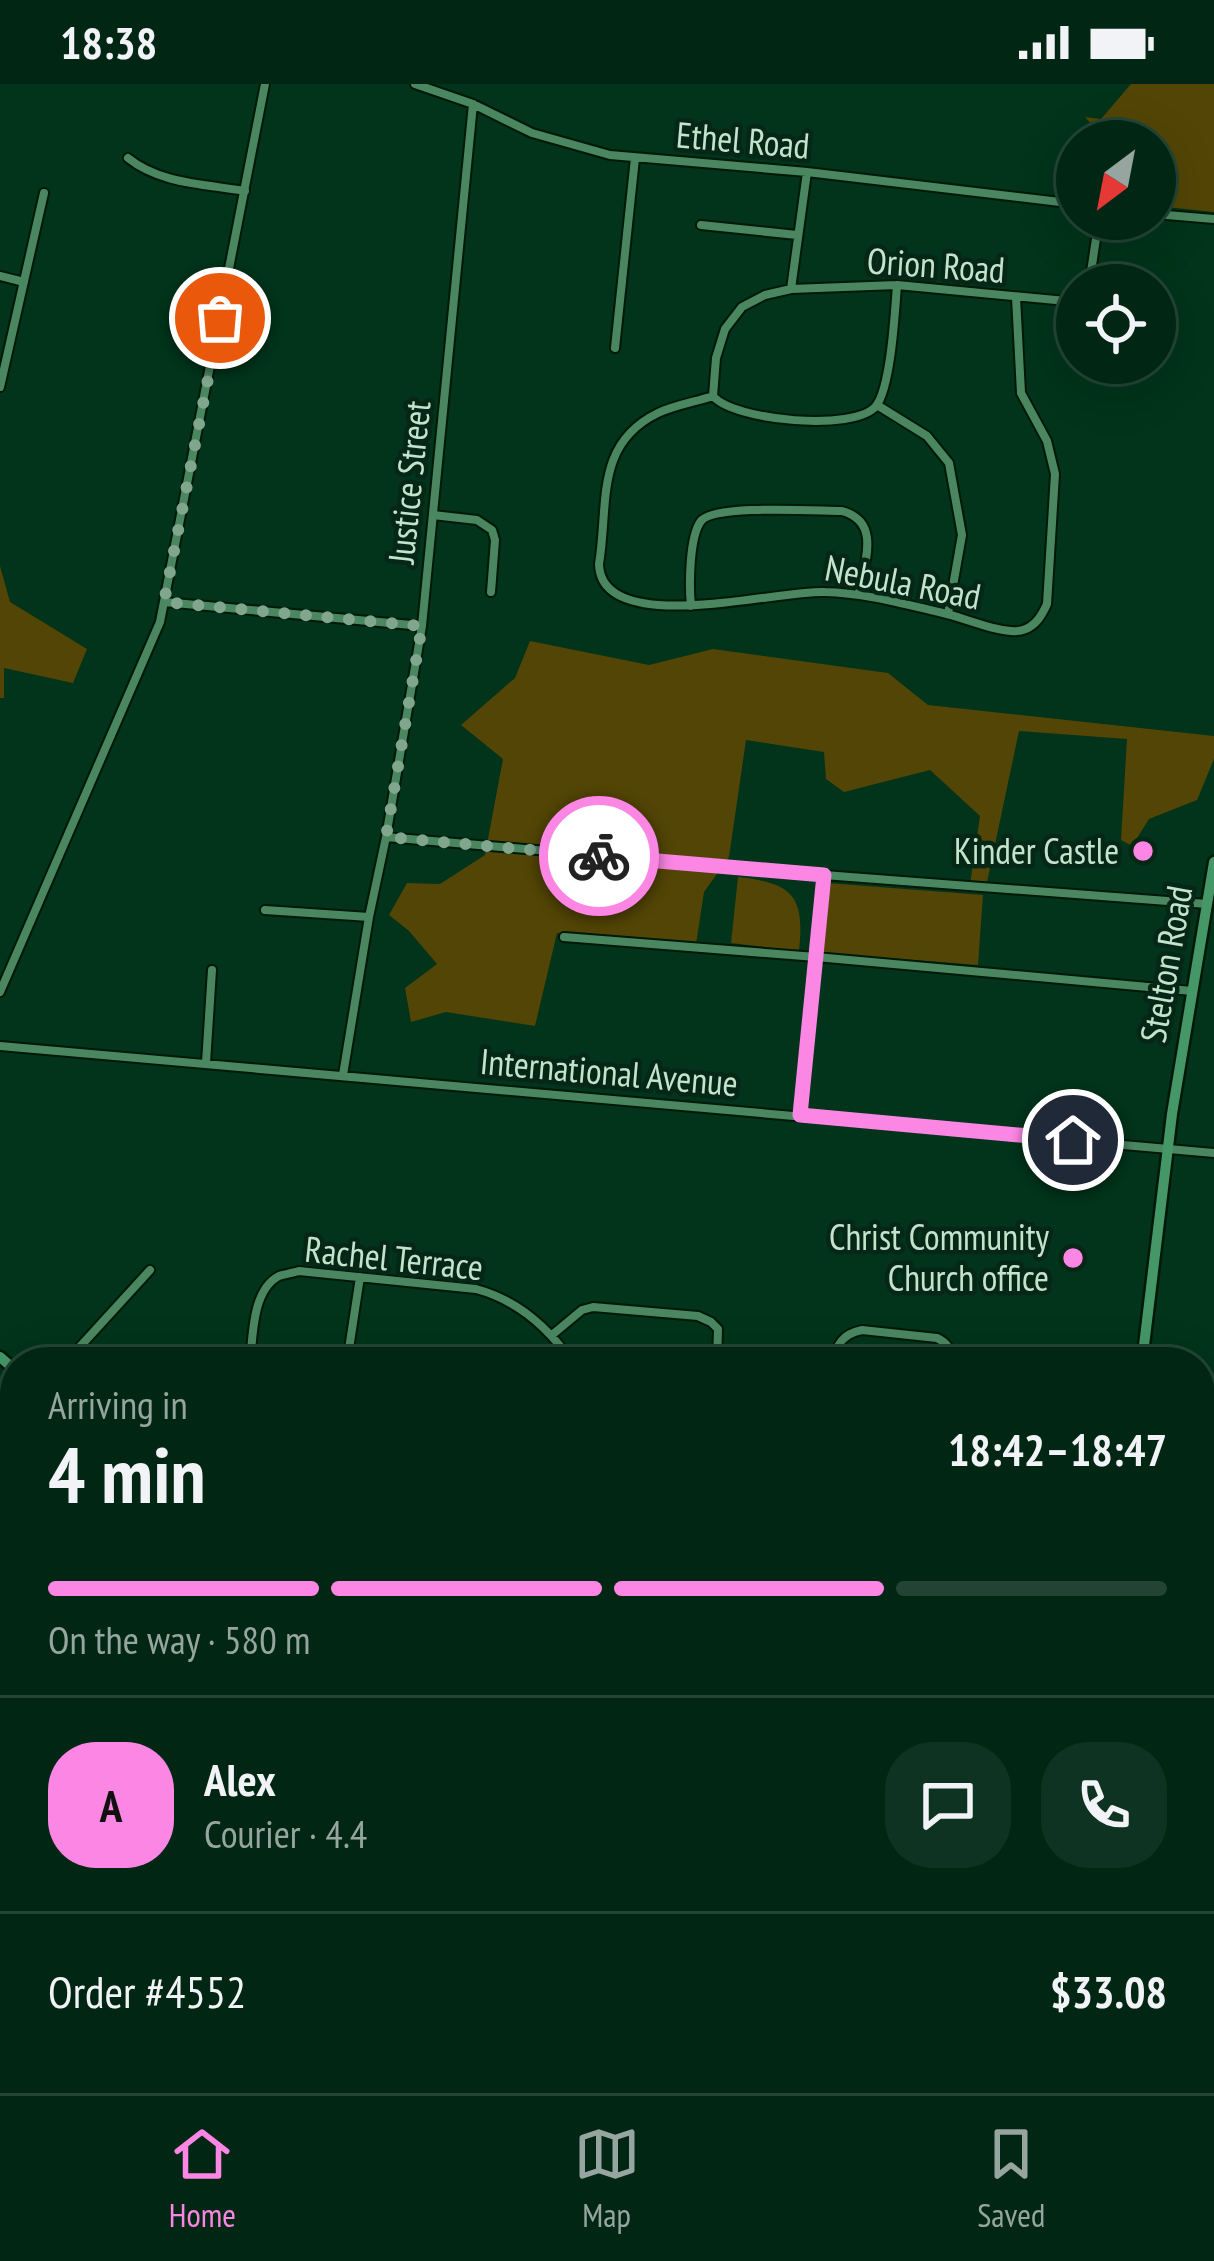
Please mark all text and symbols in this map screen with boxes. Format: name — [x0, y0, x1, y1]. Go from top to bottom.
text: 18:38 — [60, 13, 157, 71]
street label: Ethel Road — [674, 110, 812, 169]
north arrow — [1056, 120, 1176, 240]
map controls — [1056, 120, 1176, 384]
street label: Orion Road — [866, 236, 1006, 293]
button: locate — [1056, 264, 1176, 384]
pin — [169, 267, 271, 369]
icon: bag — [187, 285, 253, 351]
street label: Justice Street — [376, 398, 440, 567]
street label: Nebula Road — [821, 543, 985, 620]
courier — [539, 796, 659, 916]
icon: bike — [566, 823, 632, 889]
place label: Kinder Castle — [954, 827, 1119, 874]
marker: Kinder Castle — [1130, 838, 1156, 864]
street label: Stelton Road — [1129, 882, 1202, 1046]
street label: International Avenue — [478, 1037, 740, 1106]
pin — [1022, 1089, 1124, 1191]
icon: home — [1040, 1107, 1106, 1173]
place label: Christ Community Church office — [829, 1213, 1049, 1301]
street label: Rachel Terrace — [303, 1225, 485, 1290]
marker: Christ Community Church office — [1060, 1245, 1086, 1271]
text: Arriving in — [48, 1379, 188, 1430]
text: 18:42–18:47 — [948, 1420, 1167, 1478]
text: 4 min — [48, 1424, 206, 1525]
text: On the way · 580 m — [48, 1614, 310, 1665]
button: chat — [885, 1742, 1011, 1868]
button: phone — [1041, 1742, 1167, 1868]
text: Alex — [204, 1750, 276, 1808]
text: A — [100, 1776, 122, 1834]
text: Courier · 4.4 — [204, 1808, 367, 1859]
text: Order #4552 — [48, 1962, 246, 2020]
text: $33.08 — [1050, 1962, 1167, 2020]
tab: Home — [169, 2121, 236, 2236]
tab: Map — [574, 2121, 640, 2236]
tab: Saved — [977, 2121, 1045, 2236]

